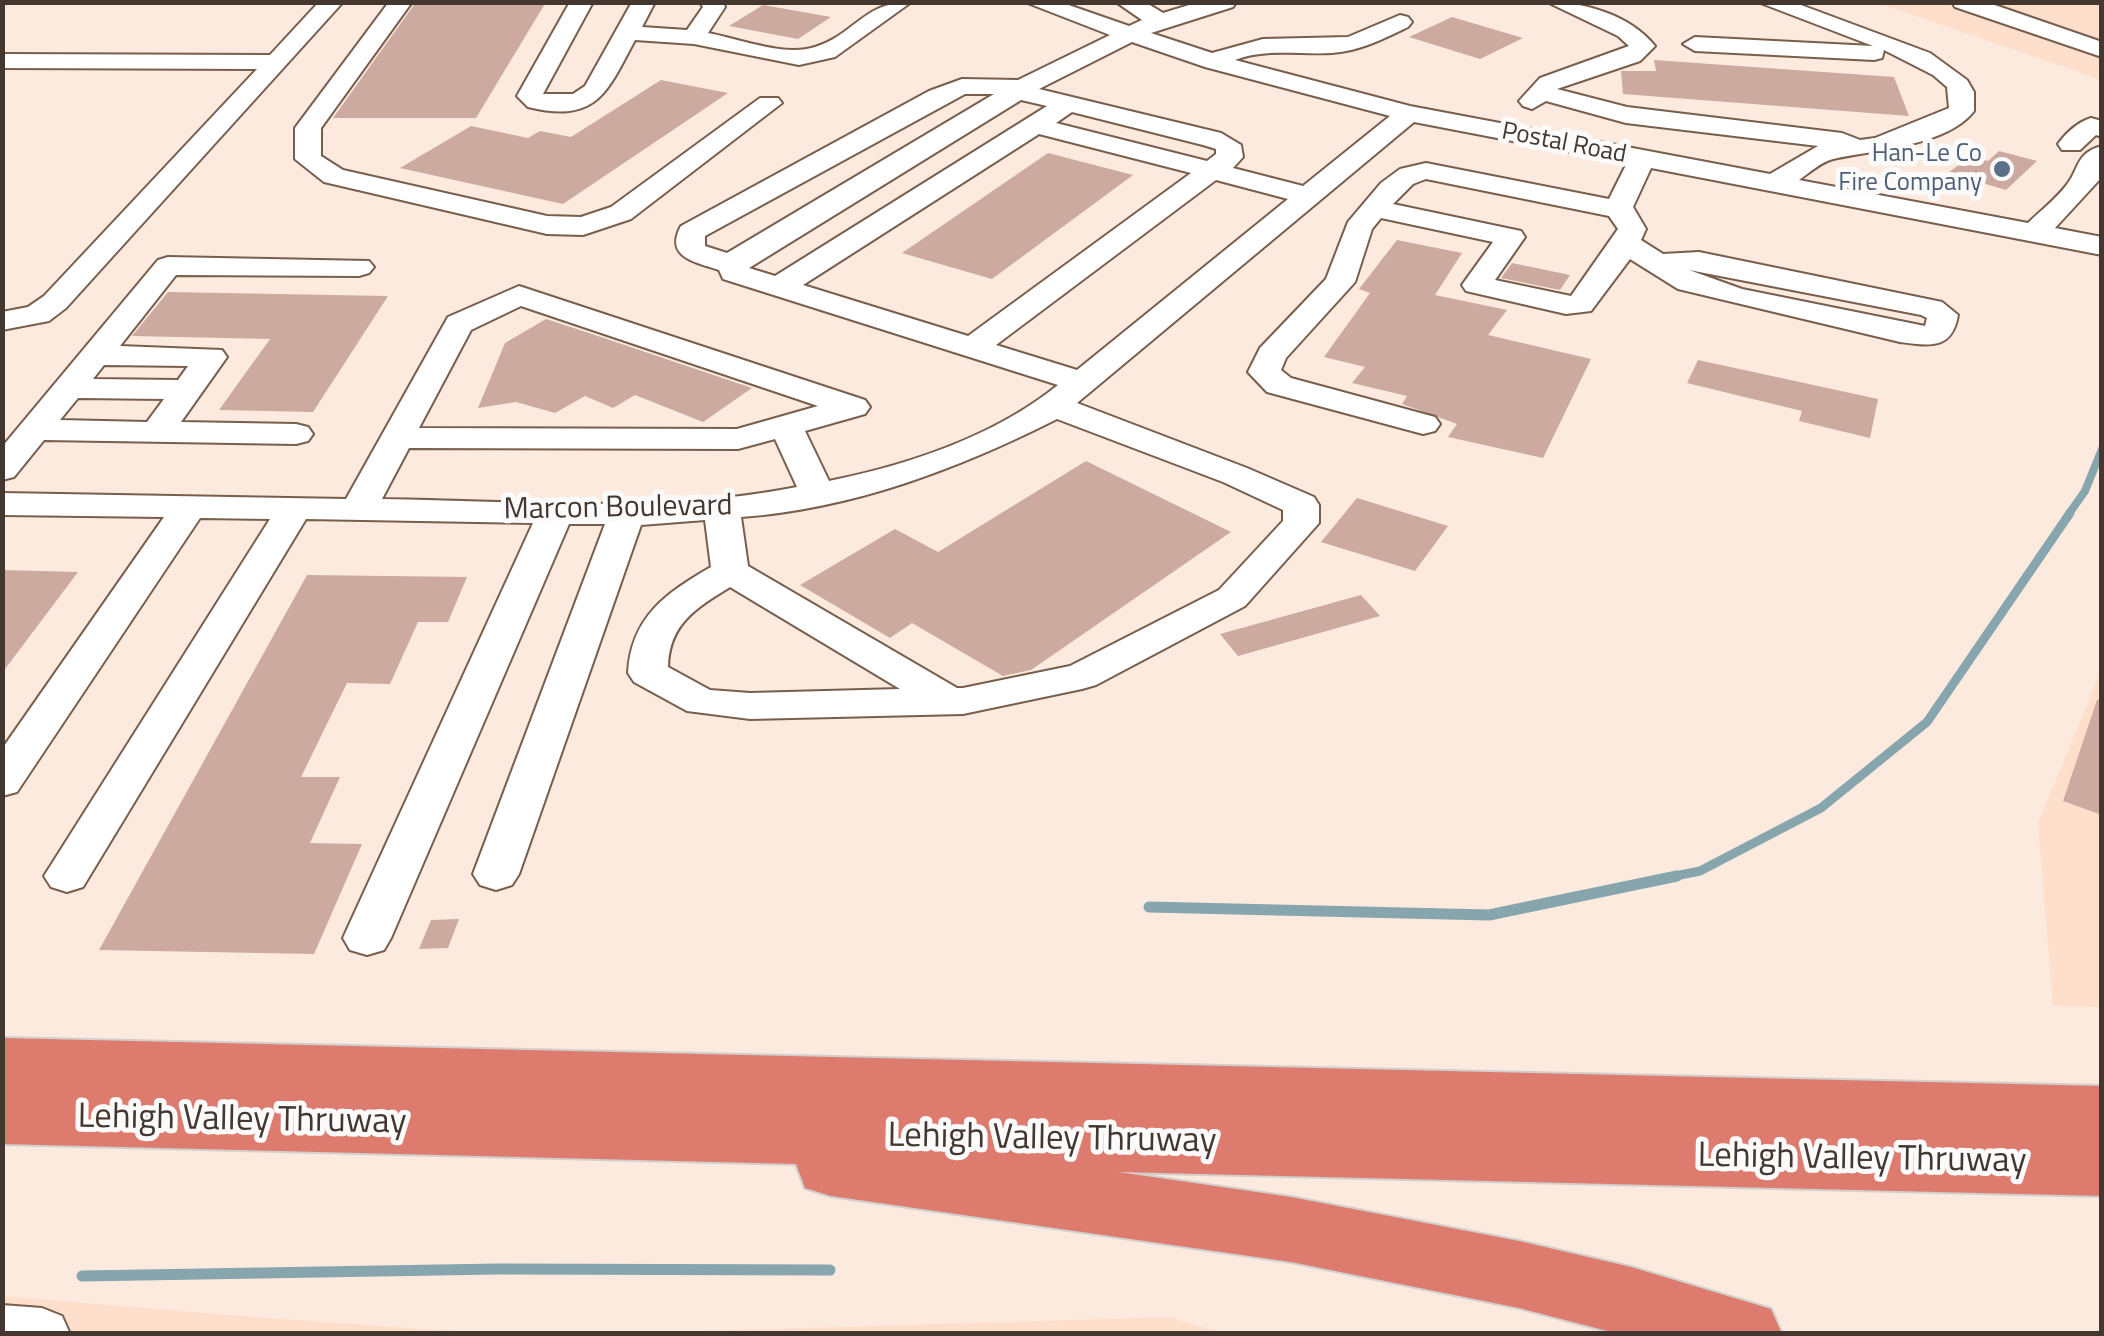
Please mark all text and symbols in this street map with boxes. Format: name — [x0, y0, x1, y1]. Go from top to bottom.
street label: Postal Road — [1499, 117, 1629, 171]
place label: Han-Le Co Fire Company — [1838, 140, 1982, 199]
marker: Han-Le Co Fire Company — [1991, 158, 2013, 180]
street label: Marcon Boulevard — [503, 489, 733, 529]
street label: Lehigh Valley Thruway — [77, 1097, 407, 1145]
street label: Lehigh Valley Thruway — [887, 1116, 1217, 1164]
street label: Lehigh Valley Thruway — [1697, 1136, 2027, 1184]

